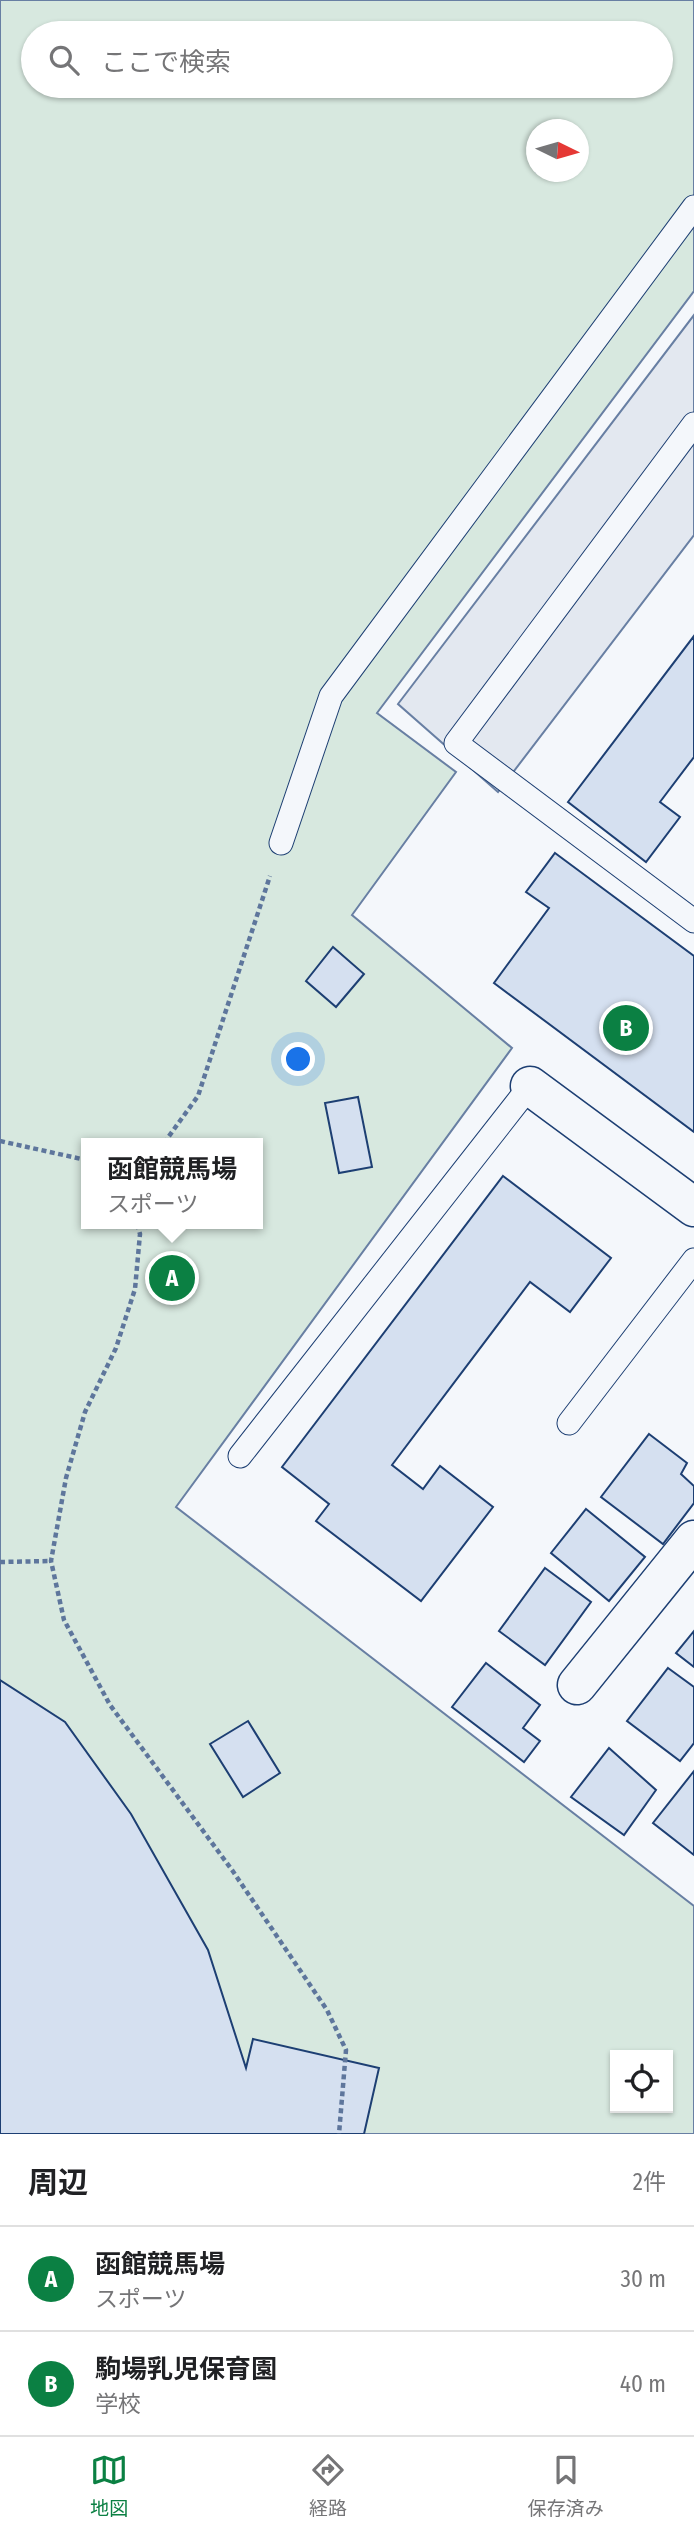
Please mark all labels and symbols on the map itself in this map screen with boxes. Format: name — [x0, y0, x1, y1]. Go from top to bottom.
north arrow — [526, 119, 589, 182]
pin: B — [603, 1002, 649, 1054]
your location — [281, 1042, 315, 1076]
pin: A — [149, 1252, 195, 1304]

